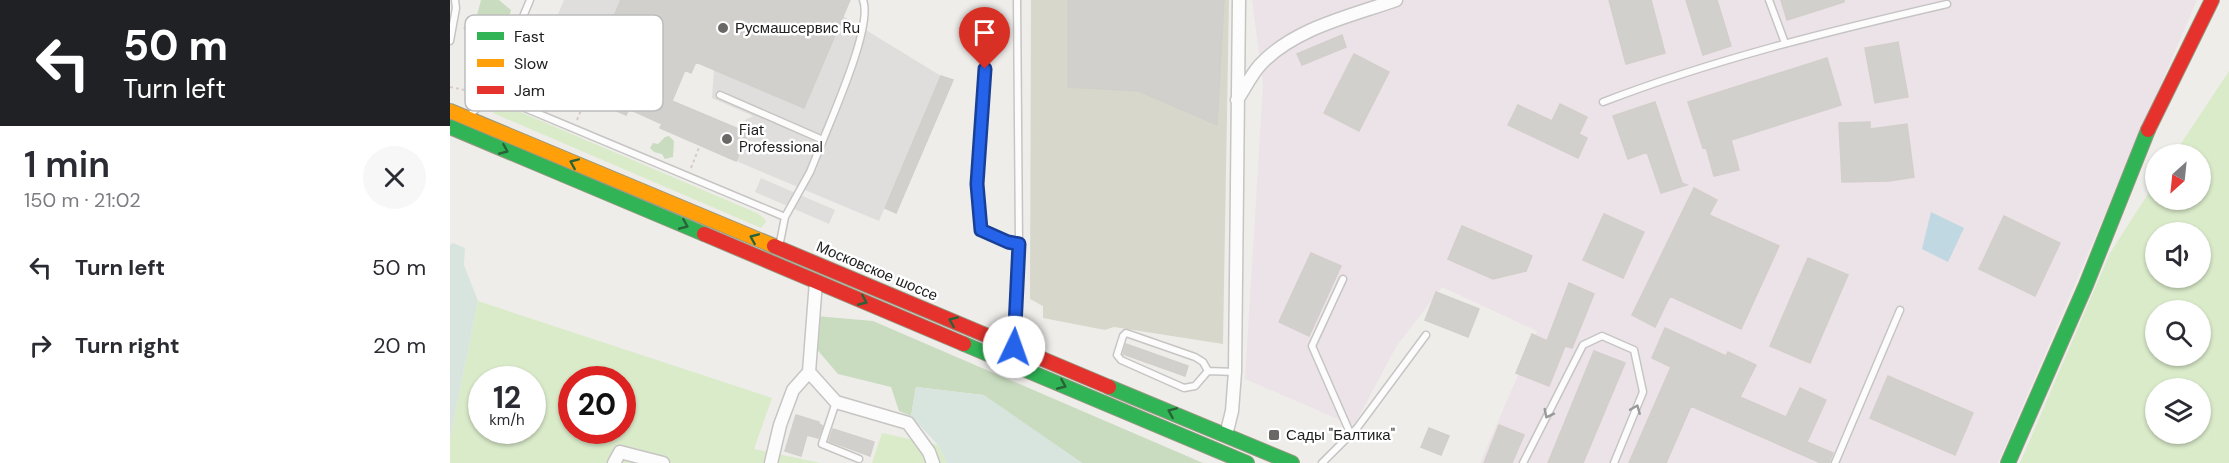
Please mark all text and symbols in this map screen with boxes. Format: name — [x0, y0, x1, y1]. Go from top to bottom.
pin — [959, 7, 1010, 69]
legend — [465, 15, 663, 111]
icon: arrive — [968, 16, 1001, 49]
text: 50 m — [123, 18, 228, 73]
place label: Русмашсервис Ru — [735, 18, 860, 38]
marker: Русмашсервис Ru — [716, 21, 730, 35]
icon: left — [24, 24, 102, 102]
text: Fast — [514, 26, 545, 47]
text: Slow — [514, 53, 548, 74]
text: Turn left — [123, 71, 226, 106]
text: Jam — [514, 80, 545, 101]
place label: Fiat Professional — [739, 120, 823, 157]
marker: Fiat Professional — [720, 132, 734, 146]
text: 1 min — [24, 141, 110, 188]
one-way arrow — [498, 143, 509, 155]
north arrow — [2145, 144, 2211, 210]
map controls — [2145, 144, 2211, 444]
button: close — [363, 146, 426, 209]
one-way arrow — [569, 158, 580, 170]
text: 150 m · 21:02 — [24, 187, 141, 213]
one-way arrow — [677, 218, 688, 230]
button: sound — [2145, 222, 2211, 288]
one-way arrow — [749, 233, 760, 245]
street label: Московское шоссе — [813, 236, 941, 306]
icon: left — [24, 251, 57, 284]
text: Turn left — [75, 253, 165, 282]
text: 50 m — [372, 253, 426, 282]
one-way arrow — [857, 294, 868, 306]
button: search — [2145, 300, 2211, 366]
position arrow — [982, 315, 1046, 379]
one-way arrow — [948, 316, 959, 328]
icon: right — [24, 329, 57, 362]
text: Turn right — [75, 331, 180, 360]
text: 20 m — [373, 331, 426, 360]
speed limit sign: 20 — [558, 366, 636, 444]
text: 12 — [493, 378, 521, 417]
one-way arrow — [1056, 378, 1067, 390]
button: layers — [2145, 378, 2211, 444]
one-way arrow — [1629, 404, 1641, 415]
one-way arrow — [1167, 407, 1178, 419]
one-way arrow — [1544, 408, 1555, 418]
text: km/h — [489, 410, 525, 430]
place label: Сады "Балтика" — [1286, 425, 1395, 445]
marker: Сады "Балтика" — [1267, 428, 1281, 442]

